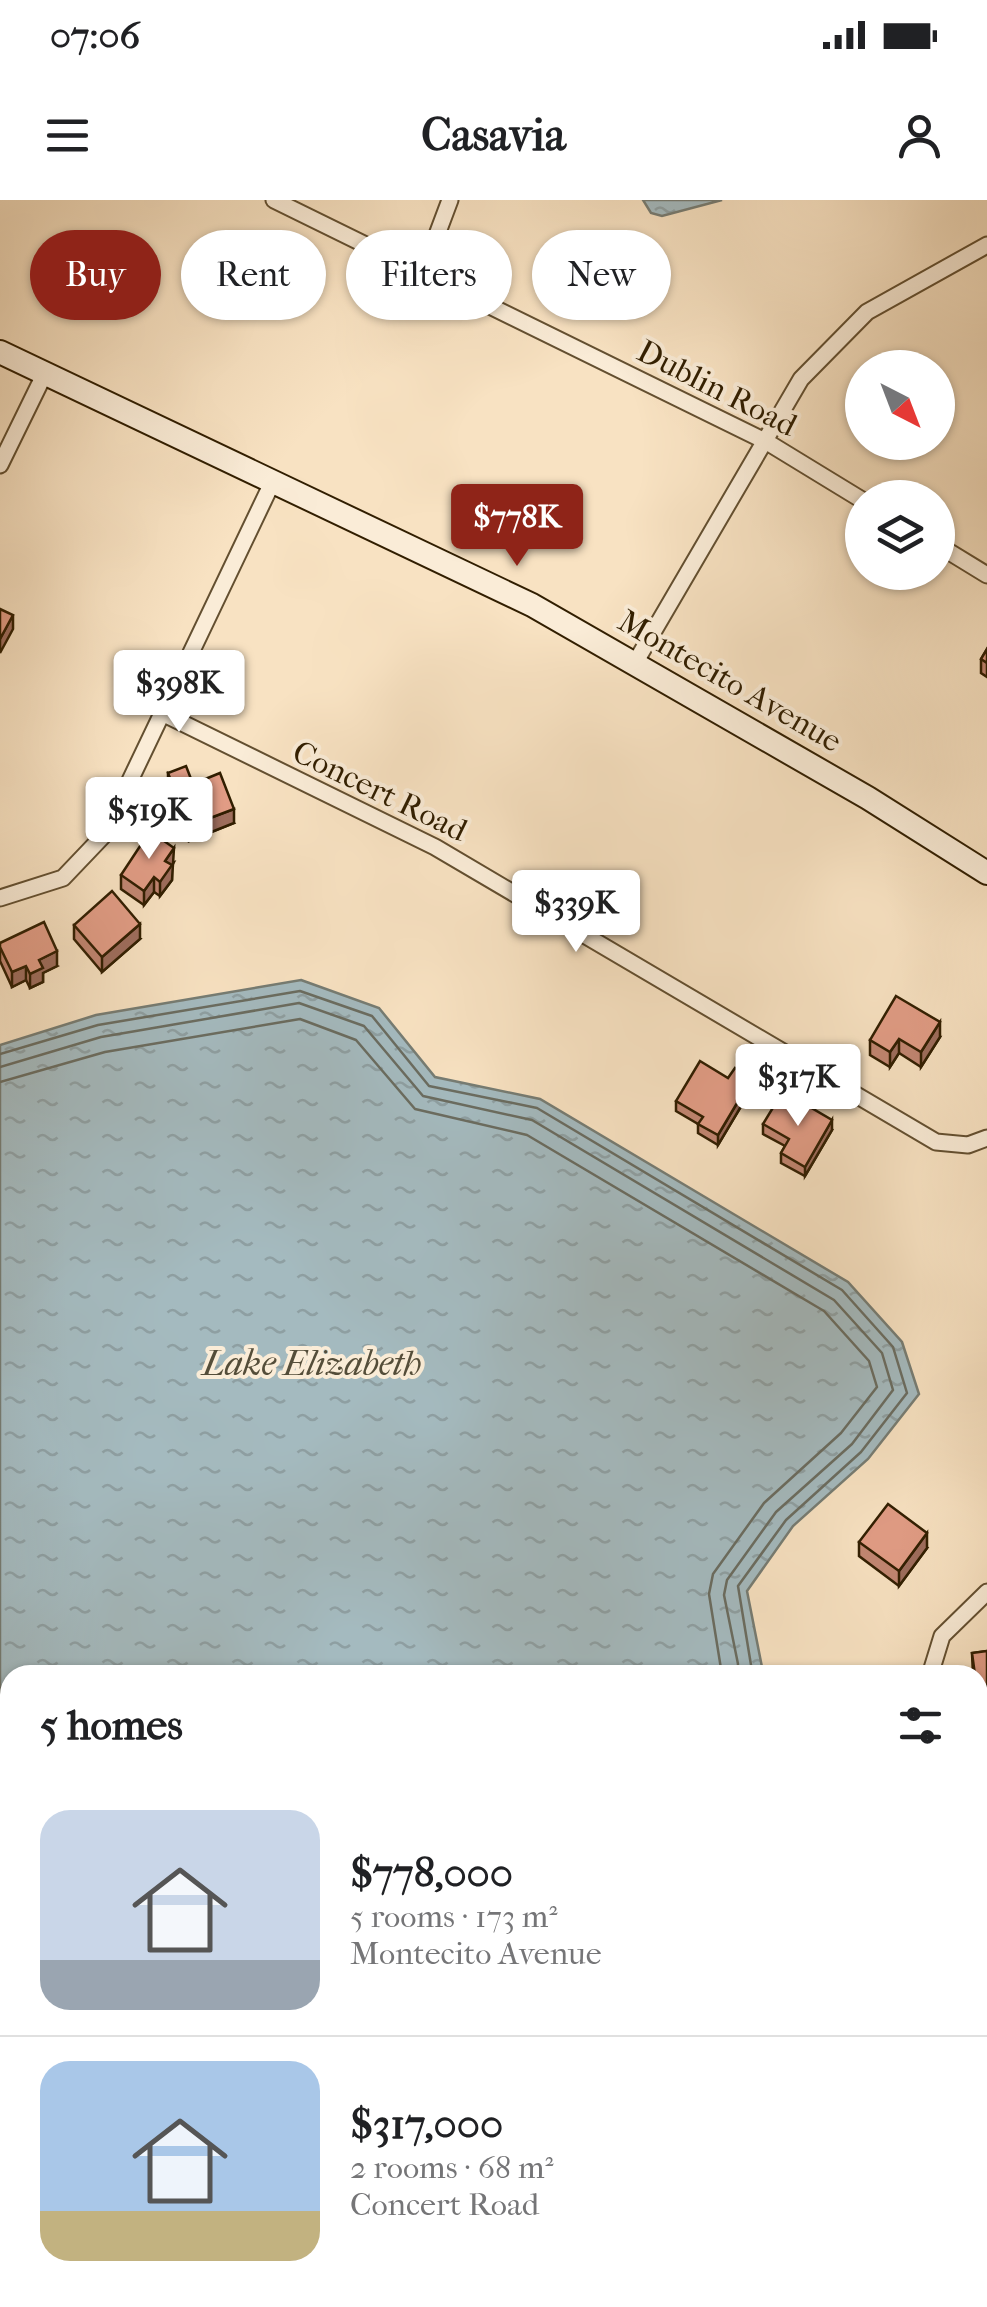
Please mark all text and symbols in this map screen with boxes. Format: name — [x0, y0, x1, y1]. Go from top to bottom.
text: 07:06 — [50, 13, 140, 58]
icon: menu — [40, 108, 95, 163]
icon: person — [892, 108, 947, 163]
text: Casavia — [421, 109, 566, 162]
chip: Buy — [30, 230, 161, 320]
chip: Rent — [181, 230, 326, 320]
chip: Filters — [346, 230, 512, 320]
chip: New — [532, 230, 671, 320]
street label: Dublin Road — [631, 332, 803, 444]
north arrow — [845, 350, 955, 460]
map controls — [845, 350, 955, 590]
button: layers — [845, 480, 955, 590]
pin: $778K — [447, 484, 587, 569]
text: $778K — [473, 498, 561, 535]
street label: Montecito Avenue — [612, 602, 848, 760]
pin: $398K — [109, 650, 249, 735]
text: $398K — [136, 664, 222, 701]
street label: Concert Road — [287, 733, 474, 849]
pin: $519K — [79, 777, 219, 862]
text: $519K — [108, 791, 190, 828]
pin: $339K — [506, 870, 646, 955]
text: $339K — [534, 884, 618, 921]
pin: $317K — [728, 1044, 868, 1129]
text: $317K — [758, 1058, 838, 1095]
water label: Lake Elizabeth — [200, 1343, 421, 1384]
icon: filters — [893, 1698, 948, 1753]
text: 5 homes — [40, 1701, 183, 1750]
text: $778,000 — [350, 1849, 513, 1898]
icon: home — [120, 1850, 240, 1970]
text: 5 rooms · 173 m² — [350, 1898, 557, 1935]
text: Montecito Avenue — [350, 1935, 602, 1972]
text: $317,000 — [350, 2100, 503, 2149]
icon: home — [120, 2101, 240, 2221]
text: 2 rooms · 68 m² — [350, 2149, 554, 2186]
text: Concert Road — [350, 2186, 539, 2223]

